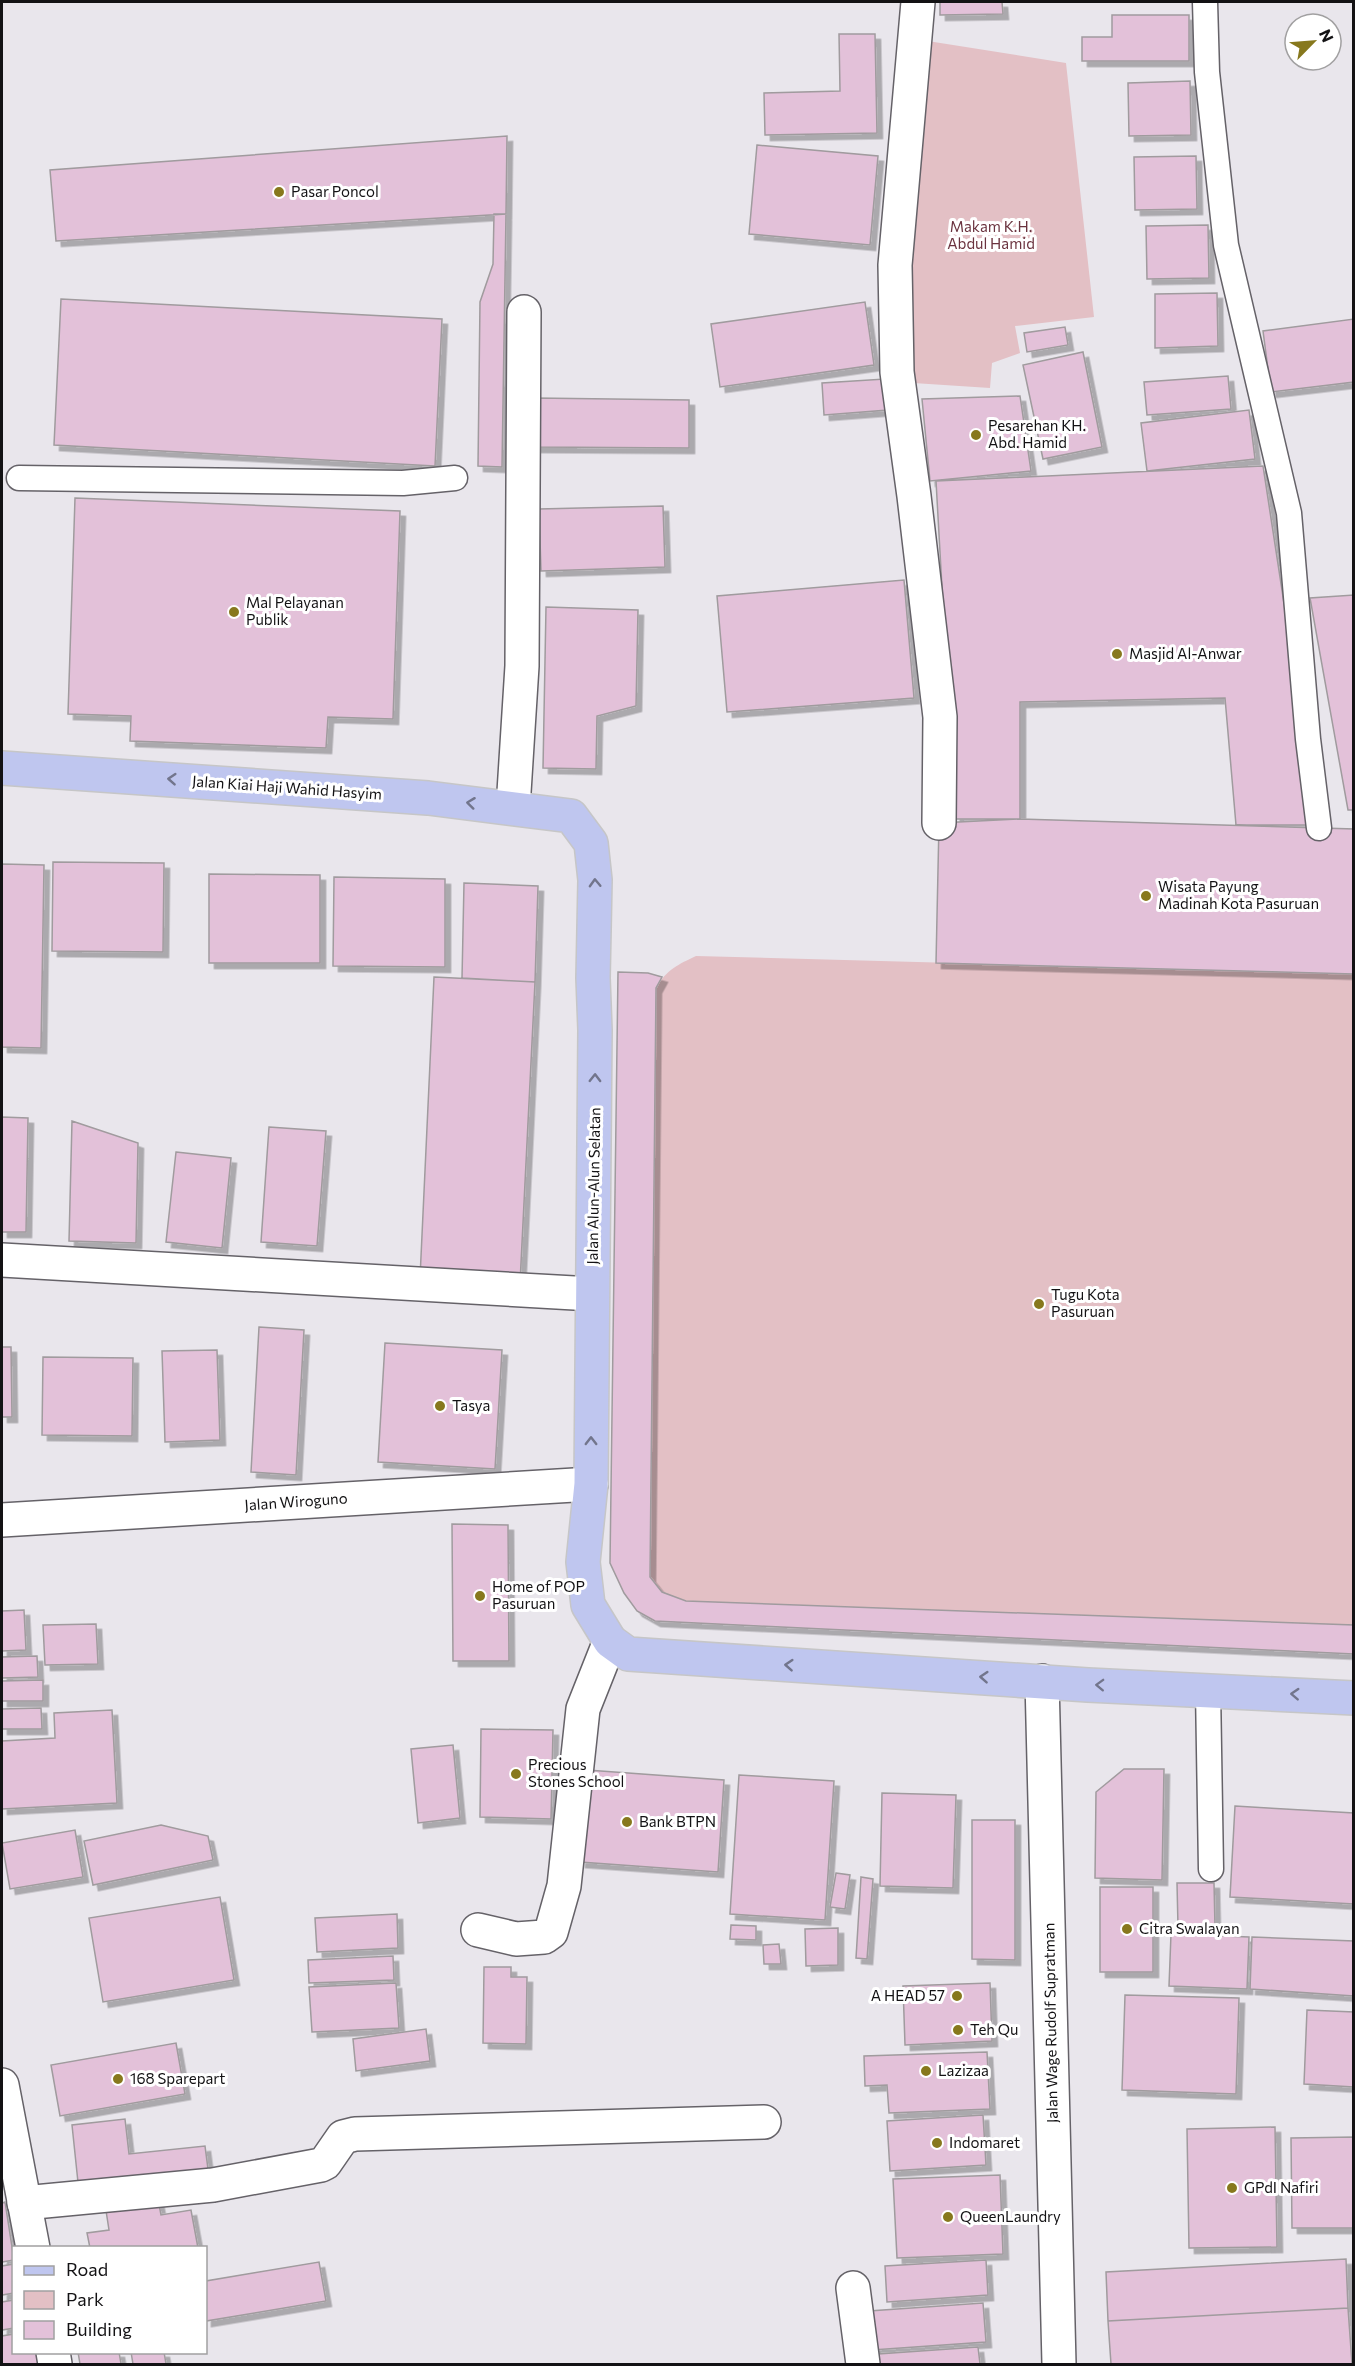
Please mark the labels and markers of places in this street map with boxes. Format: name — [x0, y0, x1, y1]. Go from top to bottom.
place label: Pasar Poncol — [291, 182, 379, 200]
marker: Pasar Poncol — [272, 185, 286, 199]
place label: Pesarehan KH. Abd. Hamid — [988, 416, 1086, 451]
marker: Pesarehan KH. Abd. Hamid — [969, 428, 983, 442]
place label: Mal Pelayanan Publik — [246, 593, 344, 628]
marker: Mal Pelayanan Publik — [227, 605, 241, 619]
place label: Masjid Al-Anwar — [1129, 644, 1242, 662]
marker: Masjid Al-Anwar — [1110, 647, 1124, 661]
place label: Wisata Payung Madinah Kota Pasuruan — [1158, 877, 1319, 912]
marker: Wisata Payung Madinah Kota Pasuruan — [1139, 889, 1153, 903]
place label: Tugu Kota Pasuruan — [1051, 1285, 1120, 1320]
marker: Tugu Kota Pasuruan — [1032, 1297, 1046, 1311]
place label: Tasya — [452, 1396, 490, 1414]
marker: Tasya — [433, 1399, 447, 1413]
place label: Home of POP Pasuruan — [492, 1577, 585, 1612]
marker: Home of POP Pasuruan — [473, 1589, 487, 1603]
place label: Precious Stones School — [528, 1755, 624, 1790]
marker: Precious Stones School — [509, 1767, 523, 1781]
place label: Bank BTPN — [639, 1812, 716, 1830]
marker: Bank BTPN — [620, 1815, 634, 1829]
place label: Citra Swalayan — [1139, 1919, 1240, 1937]
marker: Citra Swalayan — [1120, 1922, 1134, 1936]
place label: A HEAD 57 — [871, 1986, 945, 2004]
marker: A HEAD 57 — [950, 1989, 964, 2003]
place label: Teh Qu — [970, 2020, 1018, 2038]
marker: Teh Qu — [951, 2023, 965, 2037]
place label: Lazizaa — [938, 2061, 989, 2079]
marker: Lazizaa — [919, 2064, 933, 2078]
place label: 168 Sparepart — [130, 2069, 226, 2087]
marker: 168 Sparepart — [111, 2072, 125, 2086]
place label: Indomaret — [949, 2133, 1020, 2151]
marker: Indomaret — [930, 2136, 944, 2150]
place label: GPdI Nafiri — [1244, 2178, 1319, 2196]
marker: GPdI Nafiri — [1225, 2181, 1239, 2195]
place label: QueenLaundry — [960, 2207, 1061, 2225]
marker: QueenLaundry — [941, 2210, 955, 2224]

